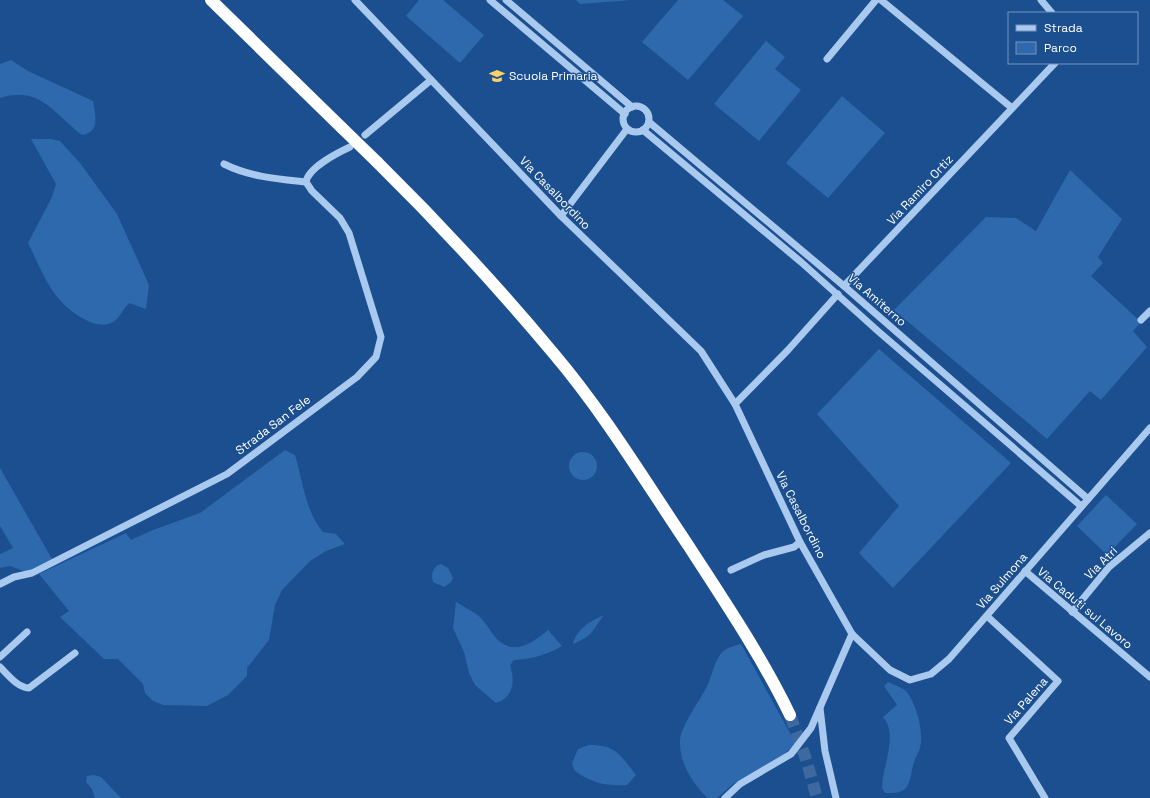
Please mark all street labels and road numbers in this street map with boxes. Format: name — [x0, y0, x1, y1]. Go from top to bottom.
street label: Via Ramiro Ortiz — [883, 152, 957, 228]
street label: Via Casalbordino — [516, 153, 594, 233]
street label: Via Amiterno — [844, 270, 910, 330]
street label: Strada San Fele — [232, 392, 314, 458]
street label: Via Casalbordino — [772, 469, 830, 561]
street label: Via Atri — [1081, 543, 1121, 583]
street label: Via Sulmona — [973, 549, 1031, 613]
street label: Via Caduti sul Lavoro — [1034, 563, 1136, 653]
street label: Via Palena — [1001, 674, 1051, 728]

